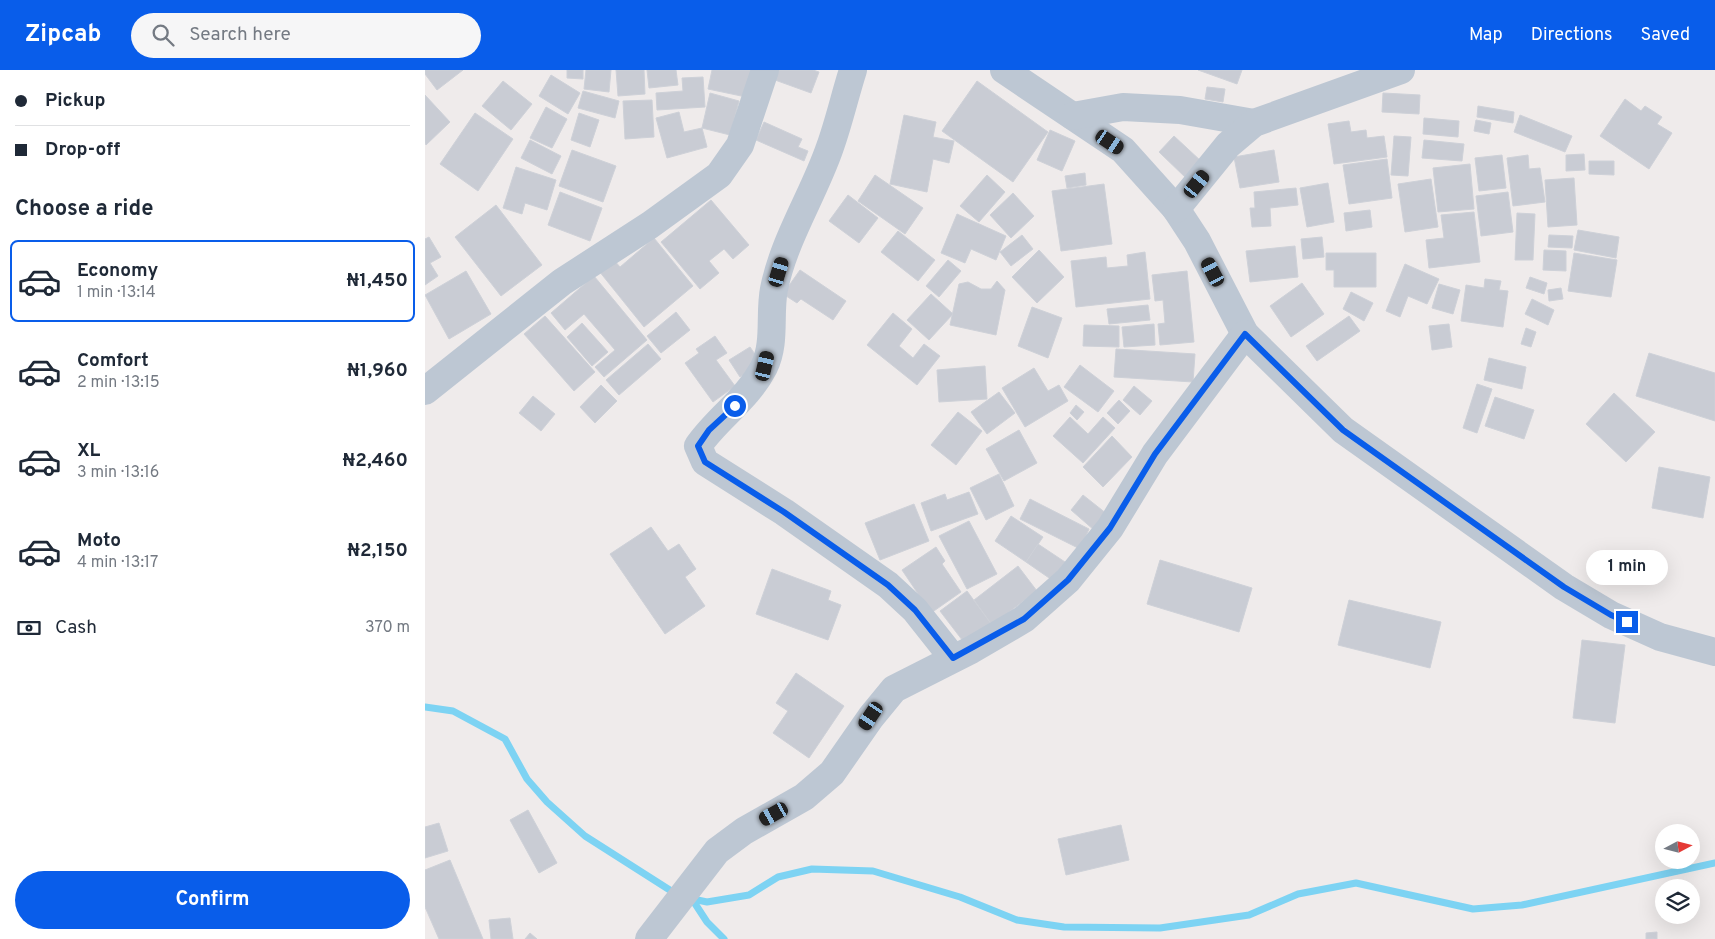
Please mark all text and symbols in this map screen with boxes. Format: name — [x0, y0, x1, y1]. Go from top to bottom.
search box — [131, 13, 481, 58]
text: Zipcab — [25, 20, 101, 50]
icon: search — [149, 21, 177, 49]
text: Search here — [189, 23, 291, 47]
text: Map — [1469, 24, 1503, 47]
text: Directions — [1531, 24, 1613, 47]
text: Saved — [1641, 24, 1690, 47]
text: Pickup — [45, 89, 105, 113]
car — [1093, 127, 1126, 157]
text: Drop-off — [45, 138, 120, 162]
car — [1181, 168, 1212, 200]
text: Choose a ride — [15, 196, 153, 223]
car — [767, 255, 790, 289]
car — [1199, 255, 1226, 289]
icon: car — [17, 259, 62, 304]
text: Economy — [77, 259, 158, 283]
text: ₦1,450 — [346, 269, 408, 293]
text: 1 min · 13:14 — [77, 283, 156, 303]
icon: car — [17, 349, 62, 394]
text: Comfort — [77, 349, 149, 373]
car — [754, 350, 775, 382]
text: ₦1,960 — [347, 359, 408, 383]
text: 2 min · 13:15 — [77, 373, 160, 393]
route start — [724, 395, 746, 417]
icon: car — [17, 439, 62, 484]
text: XL — [77, 439, 100, 463]
text: ₦2,460 — [343, 449, 408, 473]
text: 3 min · 13:16 — [77, 463, 159, 483]
icon: car — [17, 529, 62, 574]
text: Moto — [77, 529, 121, 553]
text: ₦2,150 — [347, 539, 408, 563]
callout: 1 min — [1586, 550, 1668, 584]
text: 4 min · 13:17 — [77, 553, 158, 573]
text: 1 min — [1608, 557, 1646, 577]
route end — [1616, 611, 1638, 633]
icon: cash — [15, 614, 43, 642]
text: Cash — [55, 616, 97, 640]
text: 370 m — [365, 618, 410, 638]
car — [856, 699, 885, 733]
car — [757, 800, 790, 828]
north arrow — [1655, 824, 1700, 869]
map controls — [1655, 824, 1700, 924]
button: Confirm — [15, 871, 410, 929]
button: layers — [1655, 879, 1700, 924]

